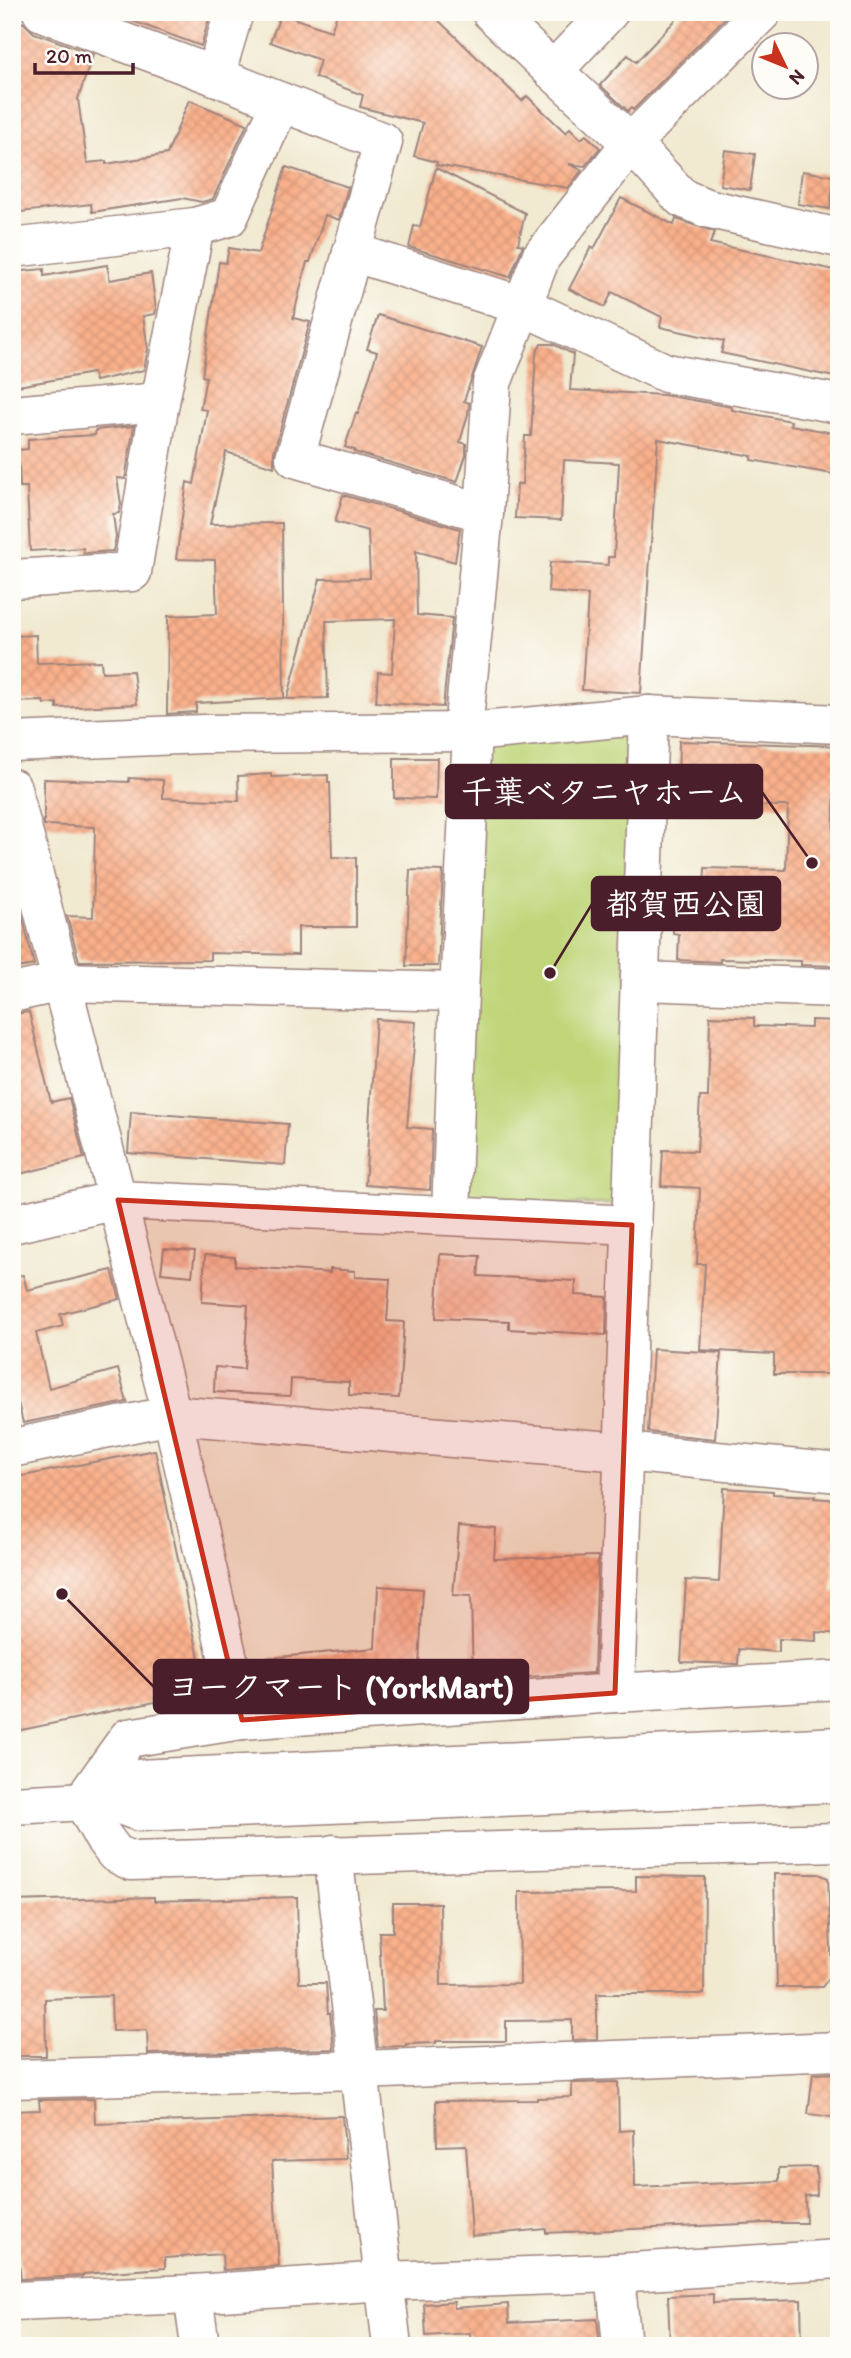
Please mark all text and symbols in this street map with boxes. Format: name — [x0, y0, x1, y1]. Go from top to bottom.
scale bar — [35, 32, 133, 76]
north arrow — [750, 32, 820, 102]
text: 20 m — [46, 43, 93, 68]
text: N — [784, 65, 810, 90]
callout: 千葉ベタニヤホーム — [446, 765, 762, 818]
text: 千葉ベタニヤホーム — [461, 773, 747, 811]
callout: 都賀西公園 — [592, 877, 780, 930]
text: 都賀西公園 — [606, 885, 766, 923]
callout: ヨークマート (YorkMart) — [154, 1660, 528, 1713]
text: ヨークマート (YorkMart) — [168, 1668, 514, 1706]

